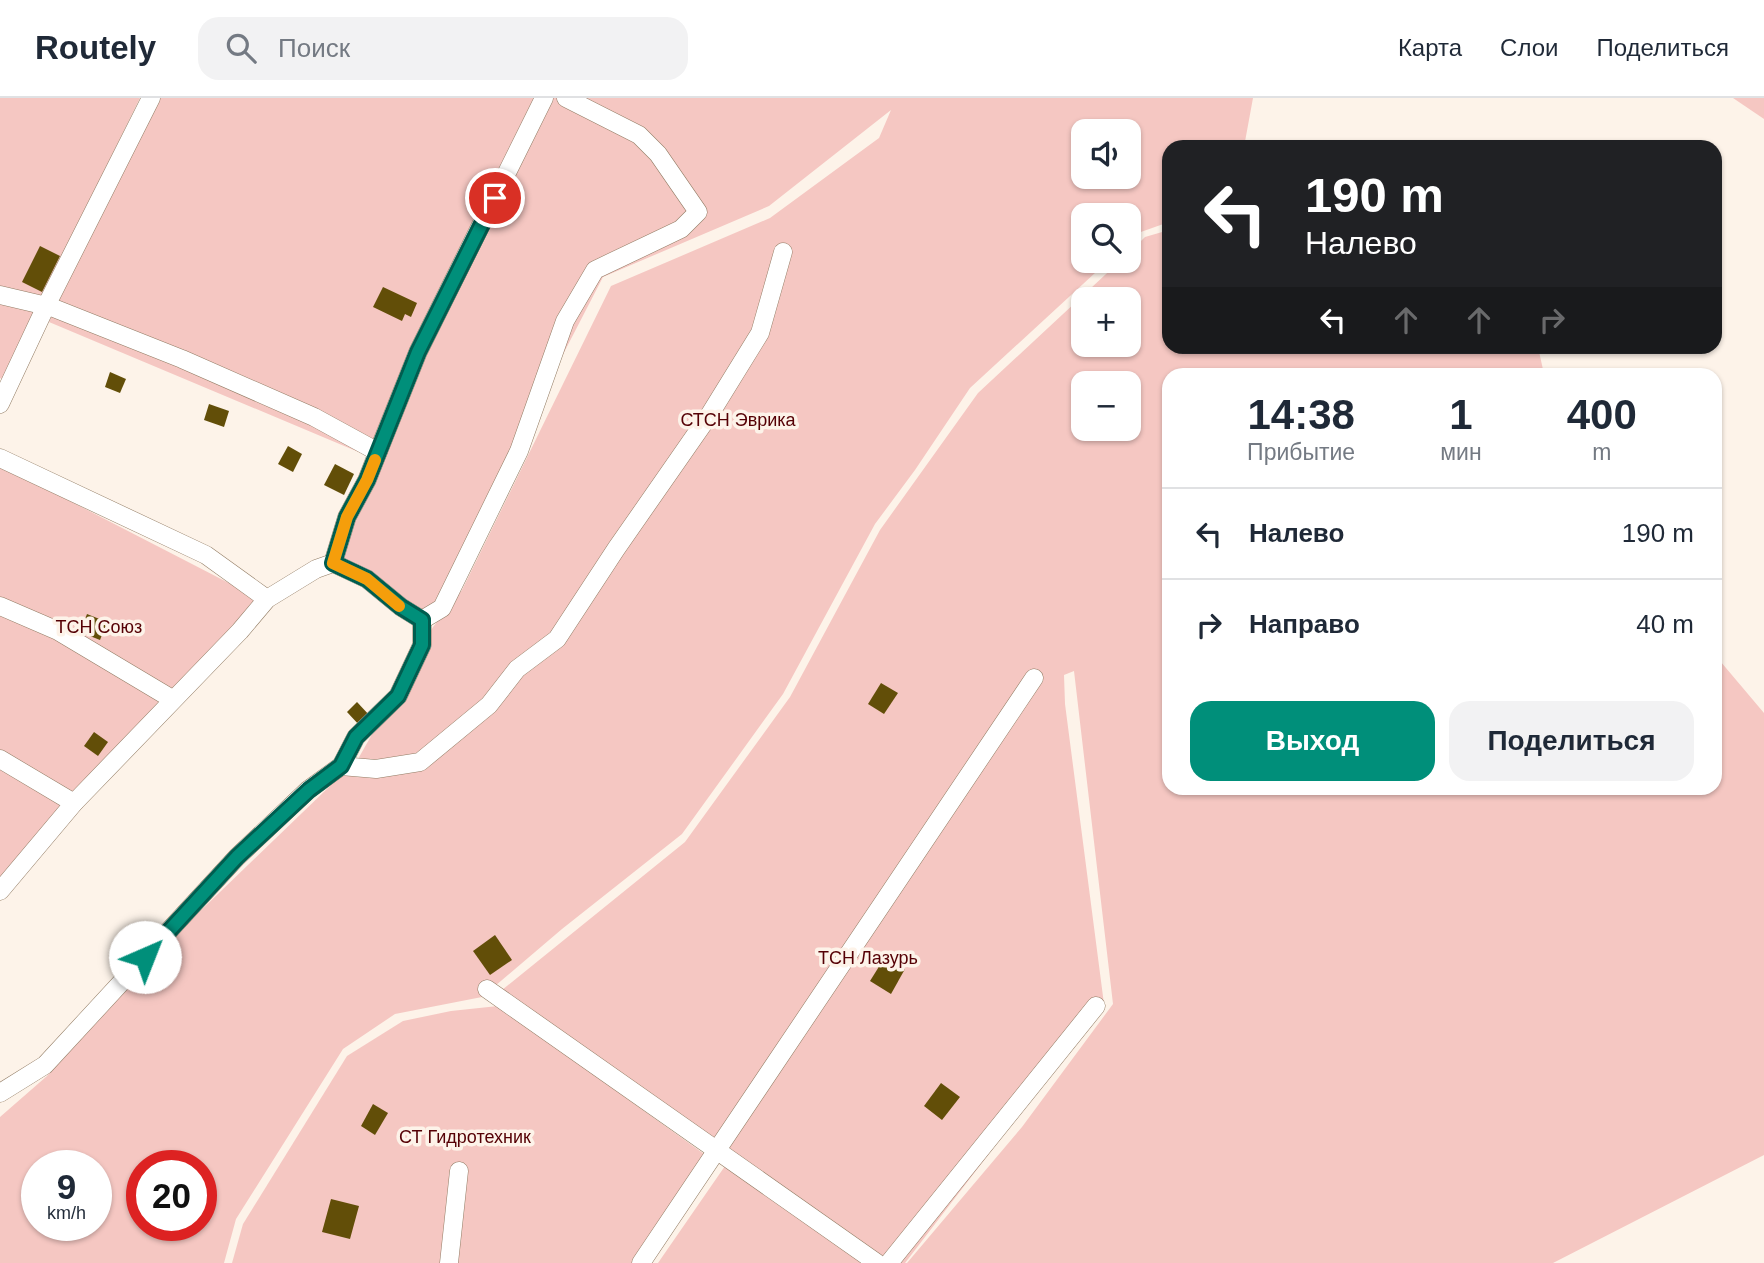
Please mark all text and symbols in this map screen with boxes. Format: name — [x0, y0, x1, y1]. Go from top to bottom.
search box — [198, 17, 688, 80]
text: Routely — [35, 29, 156, 66]
icon: search — [222, 29, 260, 67]
text: Поиск — [278, 33, 350, 63]
text: Карта — [1398, 34, 1462, 61]
text: Слои — [1500, 34, 1558, 61]
text: Поделиться — [1596, 34, 1729, 61]
map controls — [1071, 119, 1141, 441]
button: sound — [1071, 119, 1141, 189]
pin — [465, 168, 525, 228]
icon: left — [1190, 168, 1281, 259]
text: 190 m — [1305, 168, 1444, 222]
icon: arrive — [476, 179, 514, 217]
button: search — [1071, 203, 1141, 273]
text: Налево — [1305, 225, 1417, 261]
button: + — [1071, 287, 1141, 357]
icon: left — [1314, 301, 1352, 339]
icon: ahead — [1387, 301, 1425, 339]
icon: ahead — [1460, 301, 1498, 339]
icon: right — [1533, 301, 1571, 339]
button: − — [1071, 371, 1141, 441]
text: 14:38 — [1247, 391, 1355, 438]
text: 1 — [1449, 391, 1473, 438]
text: 400 — [1567, 391, 1637, 438]
park label: СТСН Эврика — [680, 410, 797, 430]
text: Прибытие — [1247, 439, 1355, 465]
text: мин — [1440, 439, 1482, 465]
text: m — [1592, 439, 1611, 465]
icon: left — [1190, 515, 1228, 553]
text: Налево — [1249, 518, 1344, 548]
text: 190 m — [1622, 518, 1694, 548]
icon: right — [1190, 606, 1228, 644]
text: Направо — [1249, 609, 1360, 639]
text: 40 m — [1636, 609, 1694, 639]
park label: ТСН Союз — [56, 617, 142, 637]
button: Выход — [1190, 701, 1435, 781]
button: Поделиться — [1449, 701, 1694, 781]
position arrow — [108, 920, 182, 994]
park label: ТСН Лазурь — [818, 948, 918, 968]
park label: СТ Гидротехник — [399, 1127, 531, 1147]
speed limit sign: 20 — [126, 1150, 217, 1241]
text: 9 — [57, 1167, 76, 1206]
text: km/h — [47, 1203, 86, 1223]

